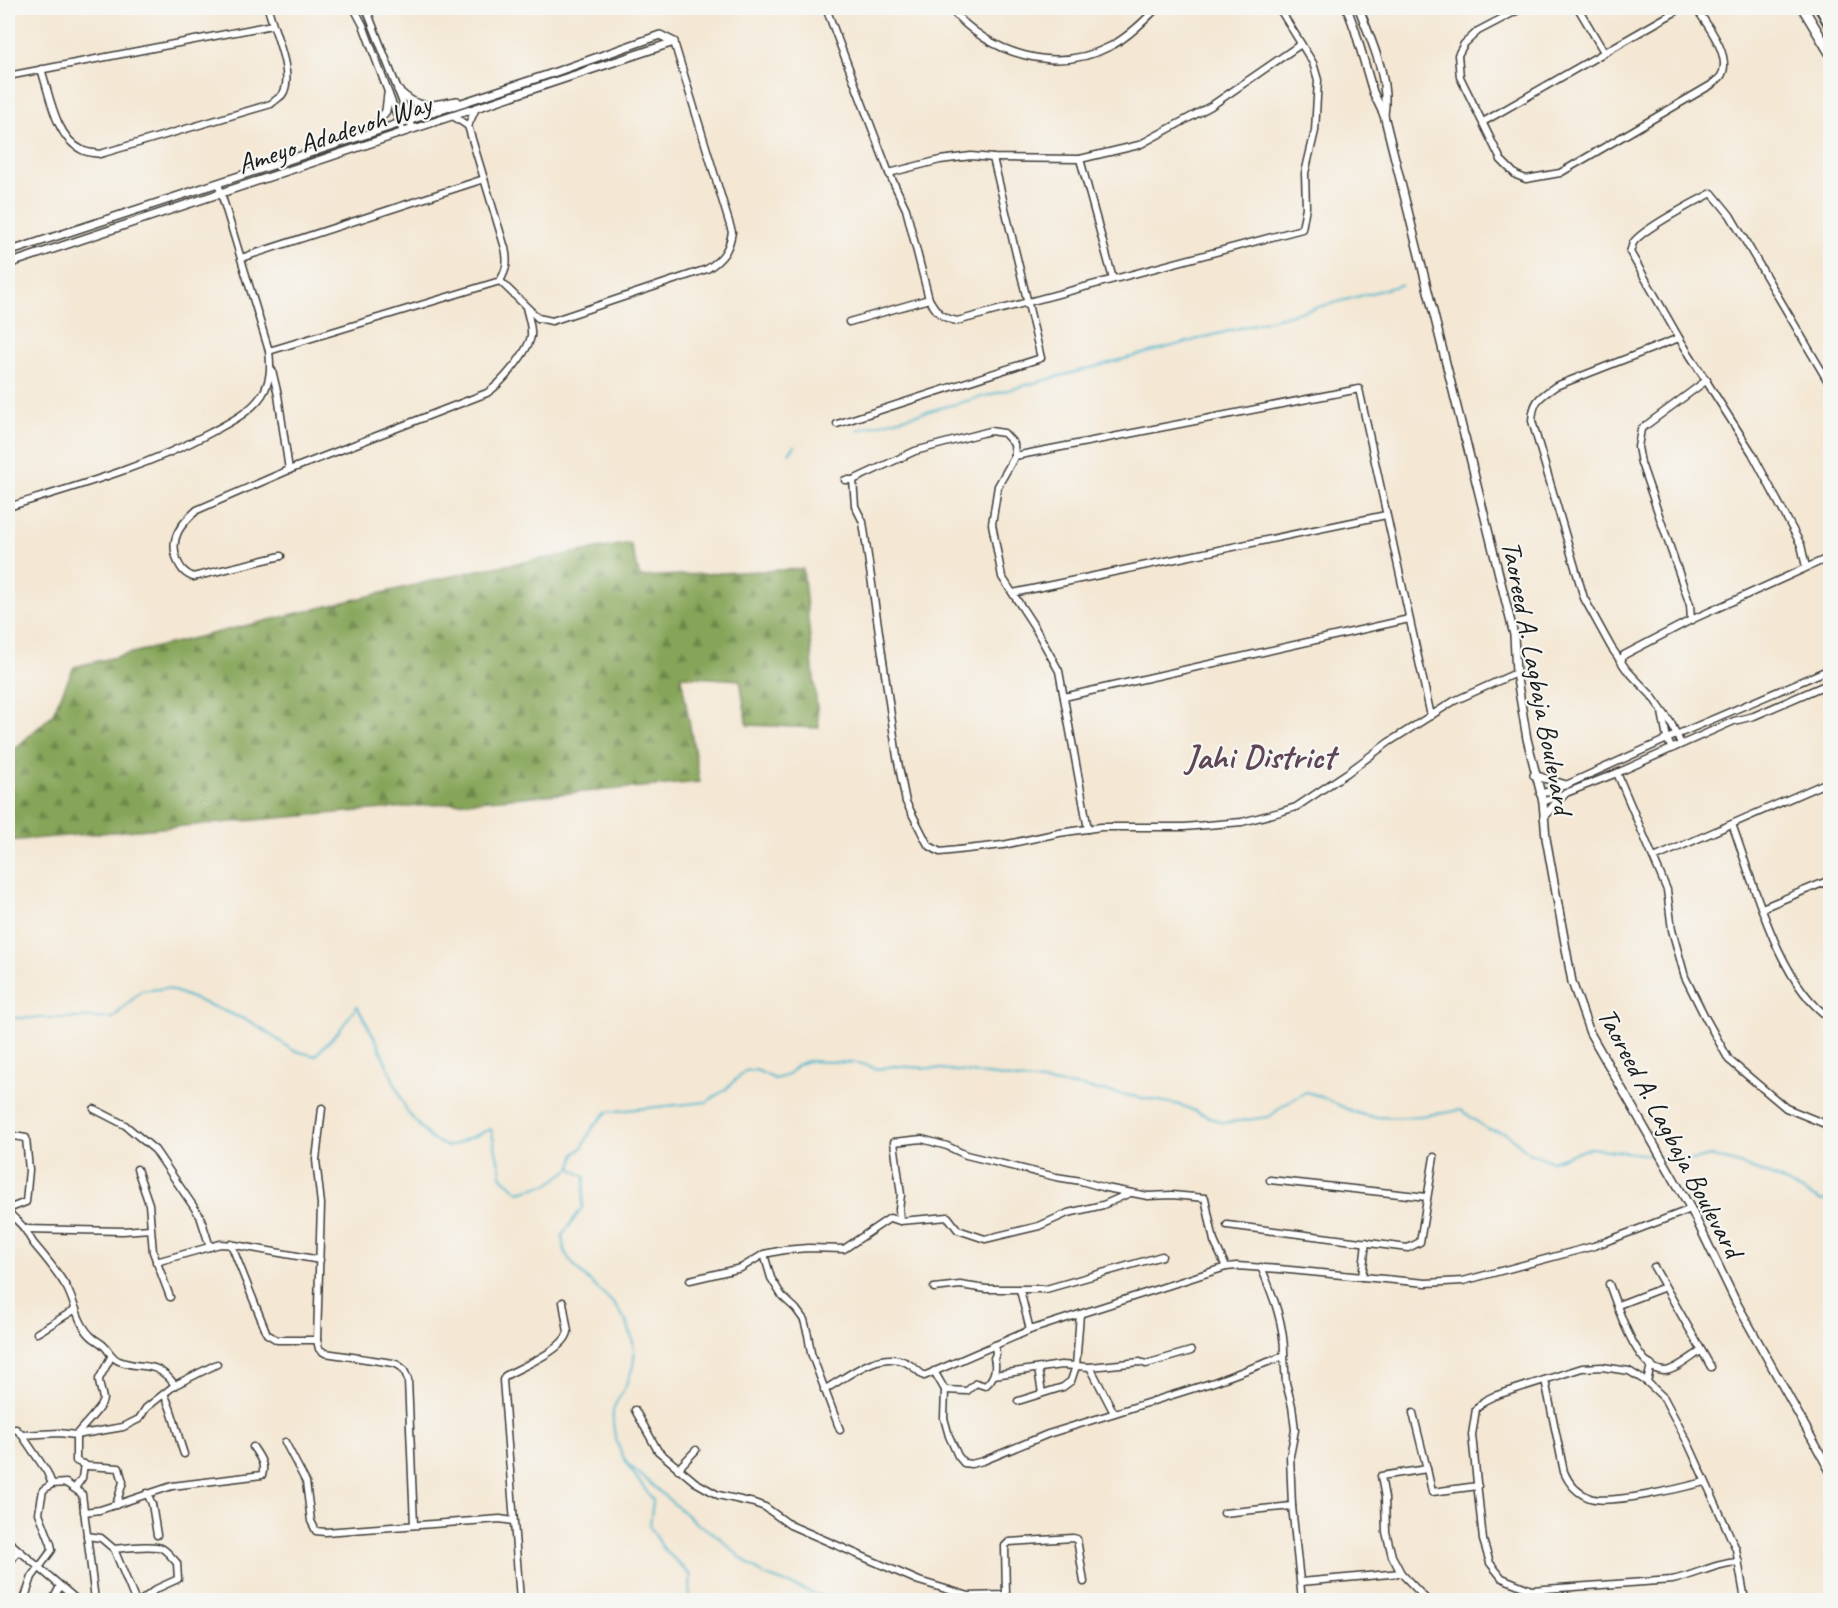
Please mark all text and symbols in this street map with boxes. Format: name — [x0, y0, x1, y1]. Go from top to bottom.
street label: Ameyo Adadevoh Way — [233, 85, 438, 181]
street label: Taoreed A. Lagbaja Boulevard — [1494, 538, 1582, 821]
district label: Jahi District — [1184, 735, 1339, 778]
street label: Taoreed A. Lagbaja Boulevard — [1590, 1001, 1753, 1267]

